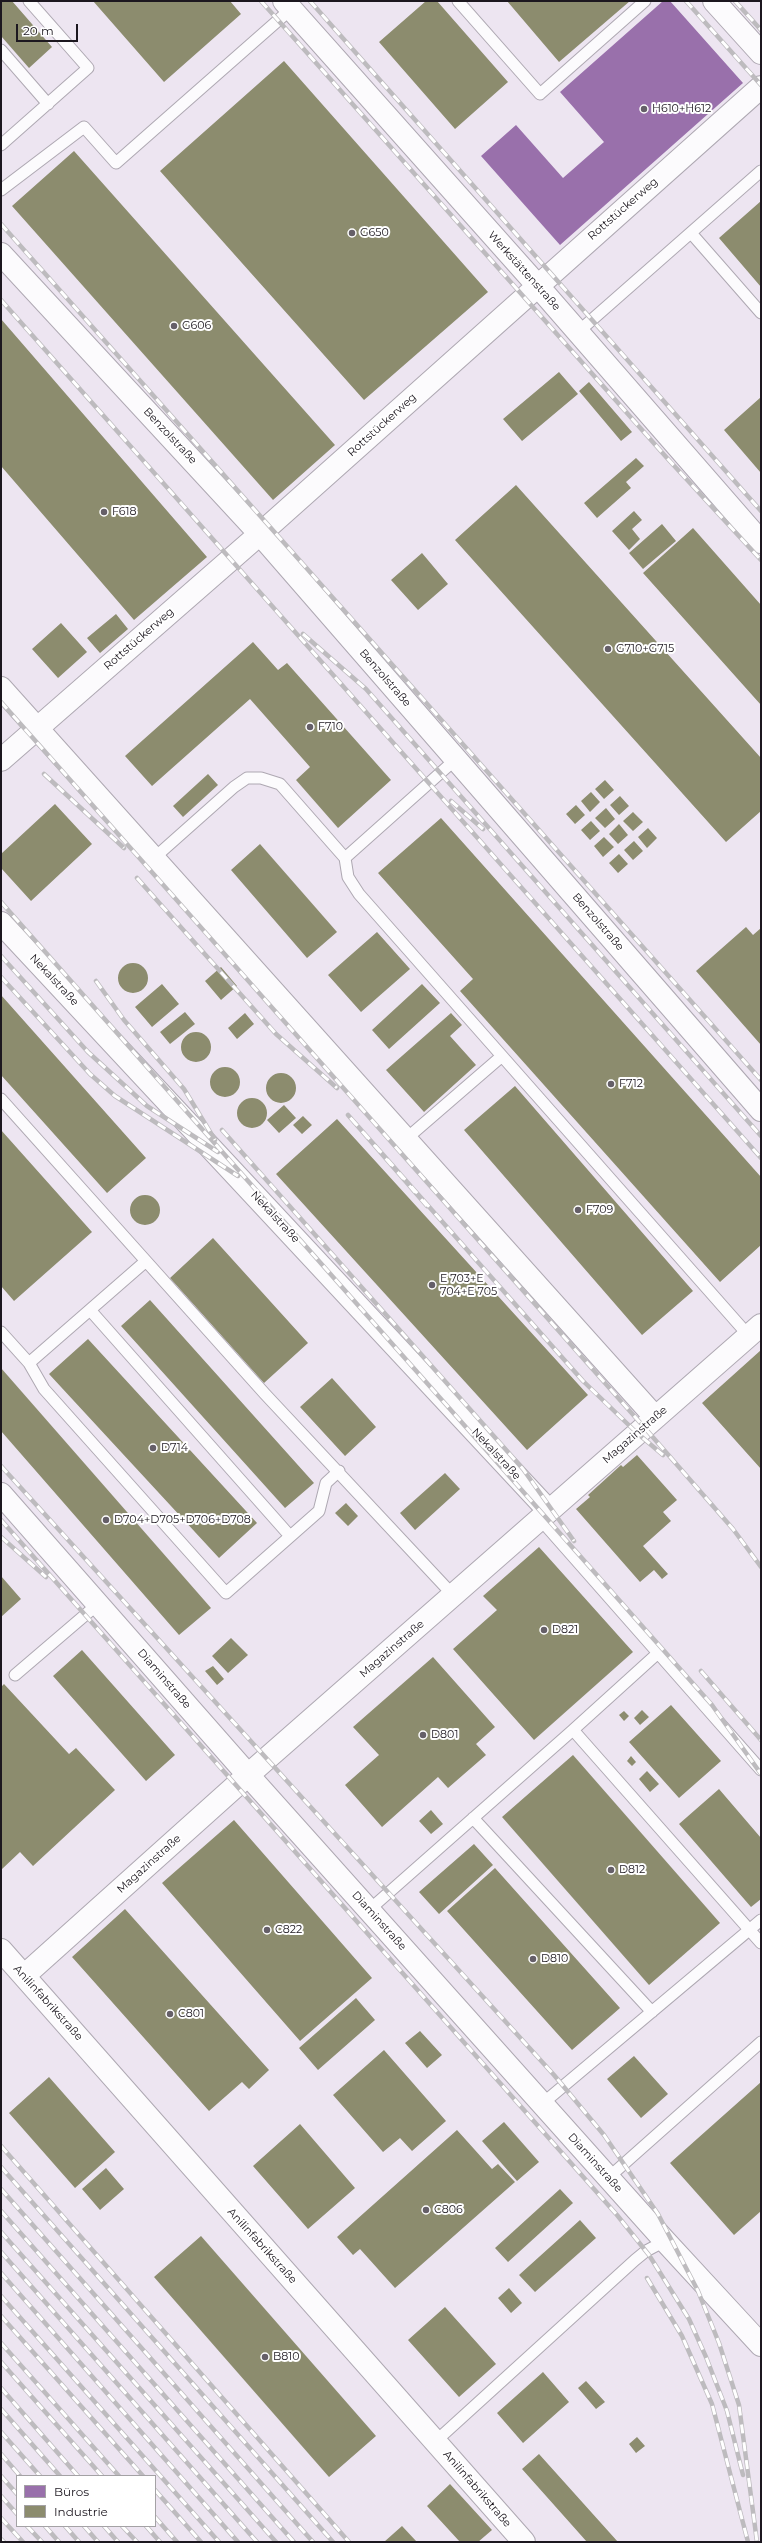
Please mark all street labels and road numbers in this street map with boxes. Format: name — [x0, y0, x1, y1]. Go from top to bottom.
street label: Rottstückerweg — [585, 175, 661, 243]
street label: Werkstättenstraße — [485, 229, 563, 313]
street label: Rottstückerweg — [345, 391, 419, 459]
street label: Benzolstraße — [141, 405, 199, 467]
street label: Rottstückerweg — [101, 605, 177, 673]
street label: Benzolstraße — [356, 646, 414, 710]
street label: Benzolstraße — [569, 890, 627, 954]
street label: Nekalstraße — [27, 951, 81, 1009]
street label: Nekalstraße — [248, 1188, 302, 1246]
street label: Magazinstraße — [600, 1403, 670, 1467]
street label: Nekalstraße — [469, 1425, 523, 1483]
street label: Magazinstraße — [357, 1617, 427, 1681]
street label: Diaminstraße — [134, 1646, 194, 1712]
street label: Magazinstraße — [114, 1832, 184, 1896]
street label: Diaminstraße — [349, 1889, 409, 1953]
street label: Anilinfabrikstraße — [11, 1962, 85, 2044]
street label: Diaminstraße — [565, 2131, 625, 2195]
street label: Anilinfabrikstraße — [225, 2205, 299, 2287]
street label: Anilinfabrikstraße — [440, 2448, 514, 2530]

